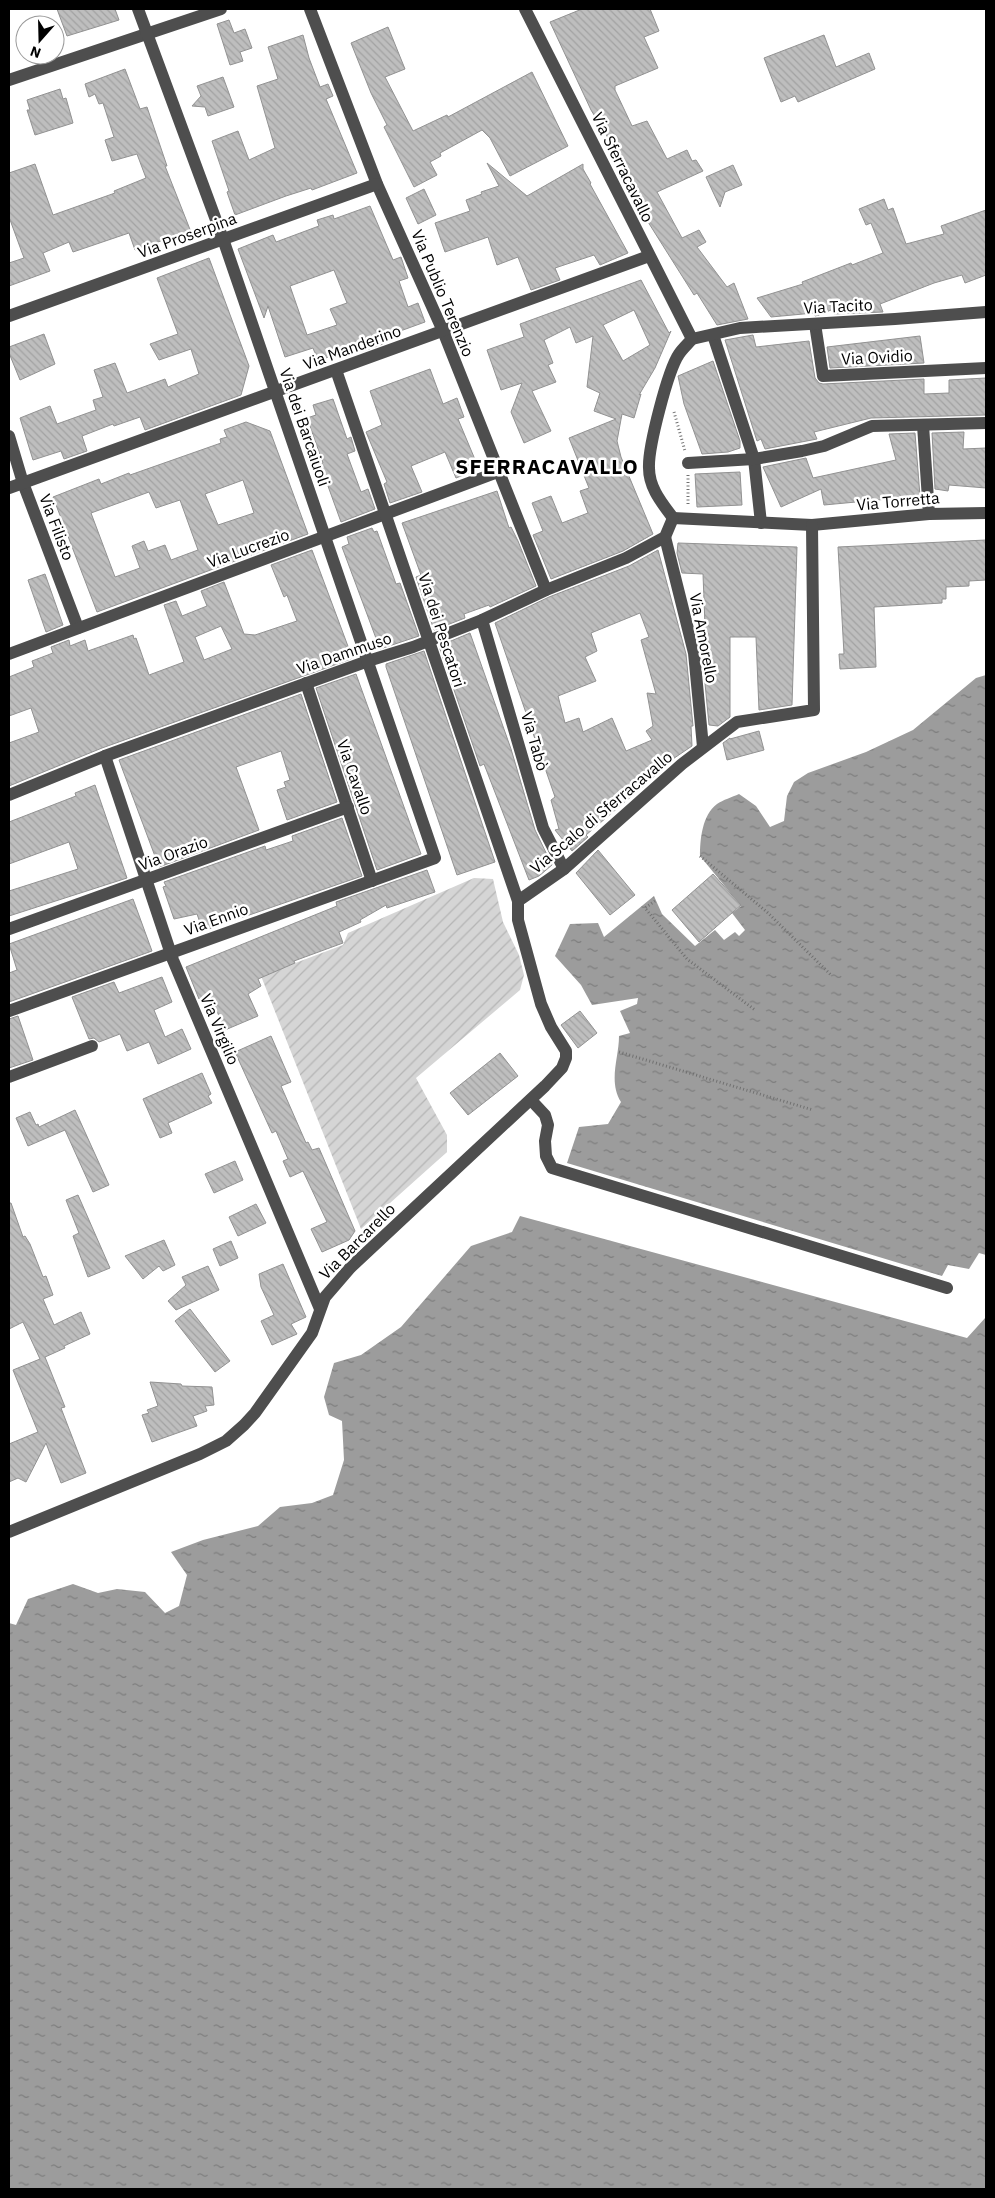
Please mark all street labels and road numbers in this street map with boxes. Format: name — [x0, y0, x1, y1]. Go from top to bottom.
street label: Via Sferracavallo — [588, 109, 658, 225]
street label: Via Proserpina — [135, 208, 240, 262]
street label: Via Publio Terenzio — [407, 226, 479, 360]
street label: Via Tacito — [803, 294, 873, 318]
street label: Via Manderino — [300, 320, 404, 374]
street label: Via Ovidio — [841, 345, 913, 369]
street label: Via dei Barcaiuoli — [275, 365, 335, 489]
street label: Via Torretta — [856, 487, 941, 515]
street label: Via Filisto — [35, 491, 79, 563]
street label: Via Lucrezio — [204, 524, 292, 572]
street label: Via dei Pescatori — [414, 570, 470, 690]
street label: Via Amorello — [685, 591, 723, 685]
street label: Via Dammuso — [294, 627, 394, 679]
street label: Via Tabò — [517, 709, 553, 773]
street label: Via Cavallo — [333, 737, 377, 817]
street label: Via Scalo di Sferracavallo — [526, 747, 676, 877]
street label: Via Orazio — [136, 831, 210, 875]
street label: Via Ennio — [181, 898, 251, 940]
street label: Via Virgilio — [196, 991, 244, 1067]
street label: Via Barcarello — [315, 1199, 399, 1283]

